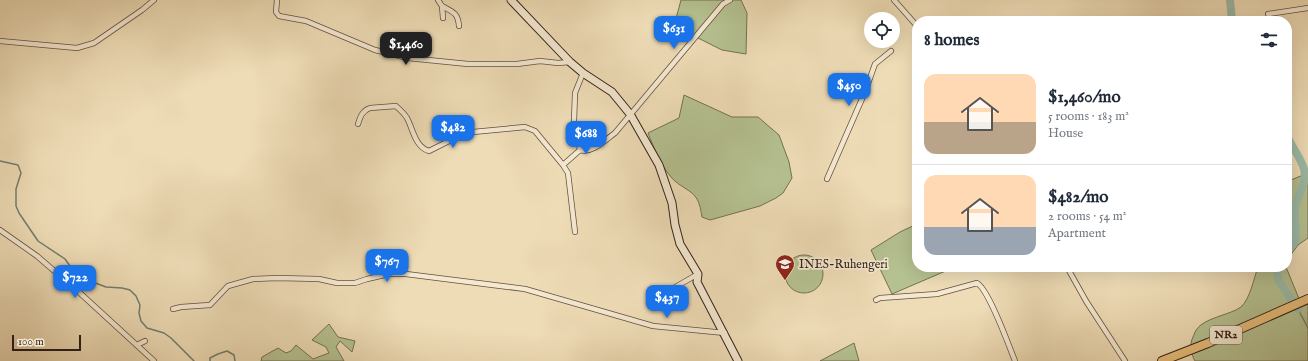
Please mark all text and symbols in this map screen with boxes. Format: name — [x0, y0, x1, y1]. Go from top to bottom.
map controls — [864, 12, 900, 48]
button: locate — [864, 12, 900, 48]
pin: $631 — [650, 16, 698, 50]
text: $631 — [663, 20, 685, 37]
icon: filters — [1258, 29, 1280, 51]
text: 8 homes — [924, 30, 979, 51]
pin: $1,460 — [373, 32, 439, 66]
text: $1,460 — [389, 36, 423, 53]
pin: $450 — [825, 73, 873, 107]
text: $450 — [837, 77, 861, 94]
text: $1,460/mo — [1048, 87, 1121, 108]
icon: home — [956, 90, 1004, 138]
text: 5 rooms · 183 m² — [1048, 108, 1129, 125]
pin: $482 — [429, 115, 477, 149]
text: $482 — [441, 119, 465, 136]
pin: $688 — [562, 121, 610, 155]
text: $688 — [575, 125, 597, 142]
text: House — [1048, 125, 1083, 142]
text: $482/mo — [1048, 187, 1108, 208]
icon: home — [956, 191, 1004, 239]
text: 2 rooms · 54 m² — [1048, 208, 1126, 225]
text: Apartment — [1048, 225, 1106, 242]
pin: $767 — [363, 249, 411, 283]
text: $767 — [375, 253, 399, 270]
school or university icon: INES-Ruhengeri — [774, 253, 796, 281]
place label: INES-Ruhengeri — [799, 257, 888, 272]
pin: $722 — [51, 265, 99, 299]
text: $722 — [62, 269, 88, 286]
pin: $437 — [643, 285, 691, 319]
text: $437 — [655, 289, 679, 306]
road number: NR2 — [1210, 326, 1242, 344]
scale bar — [12, 333, 81, 352]
text: 100 m — [18, 335, 44, 349]

